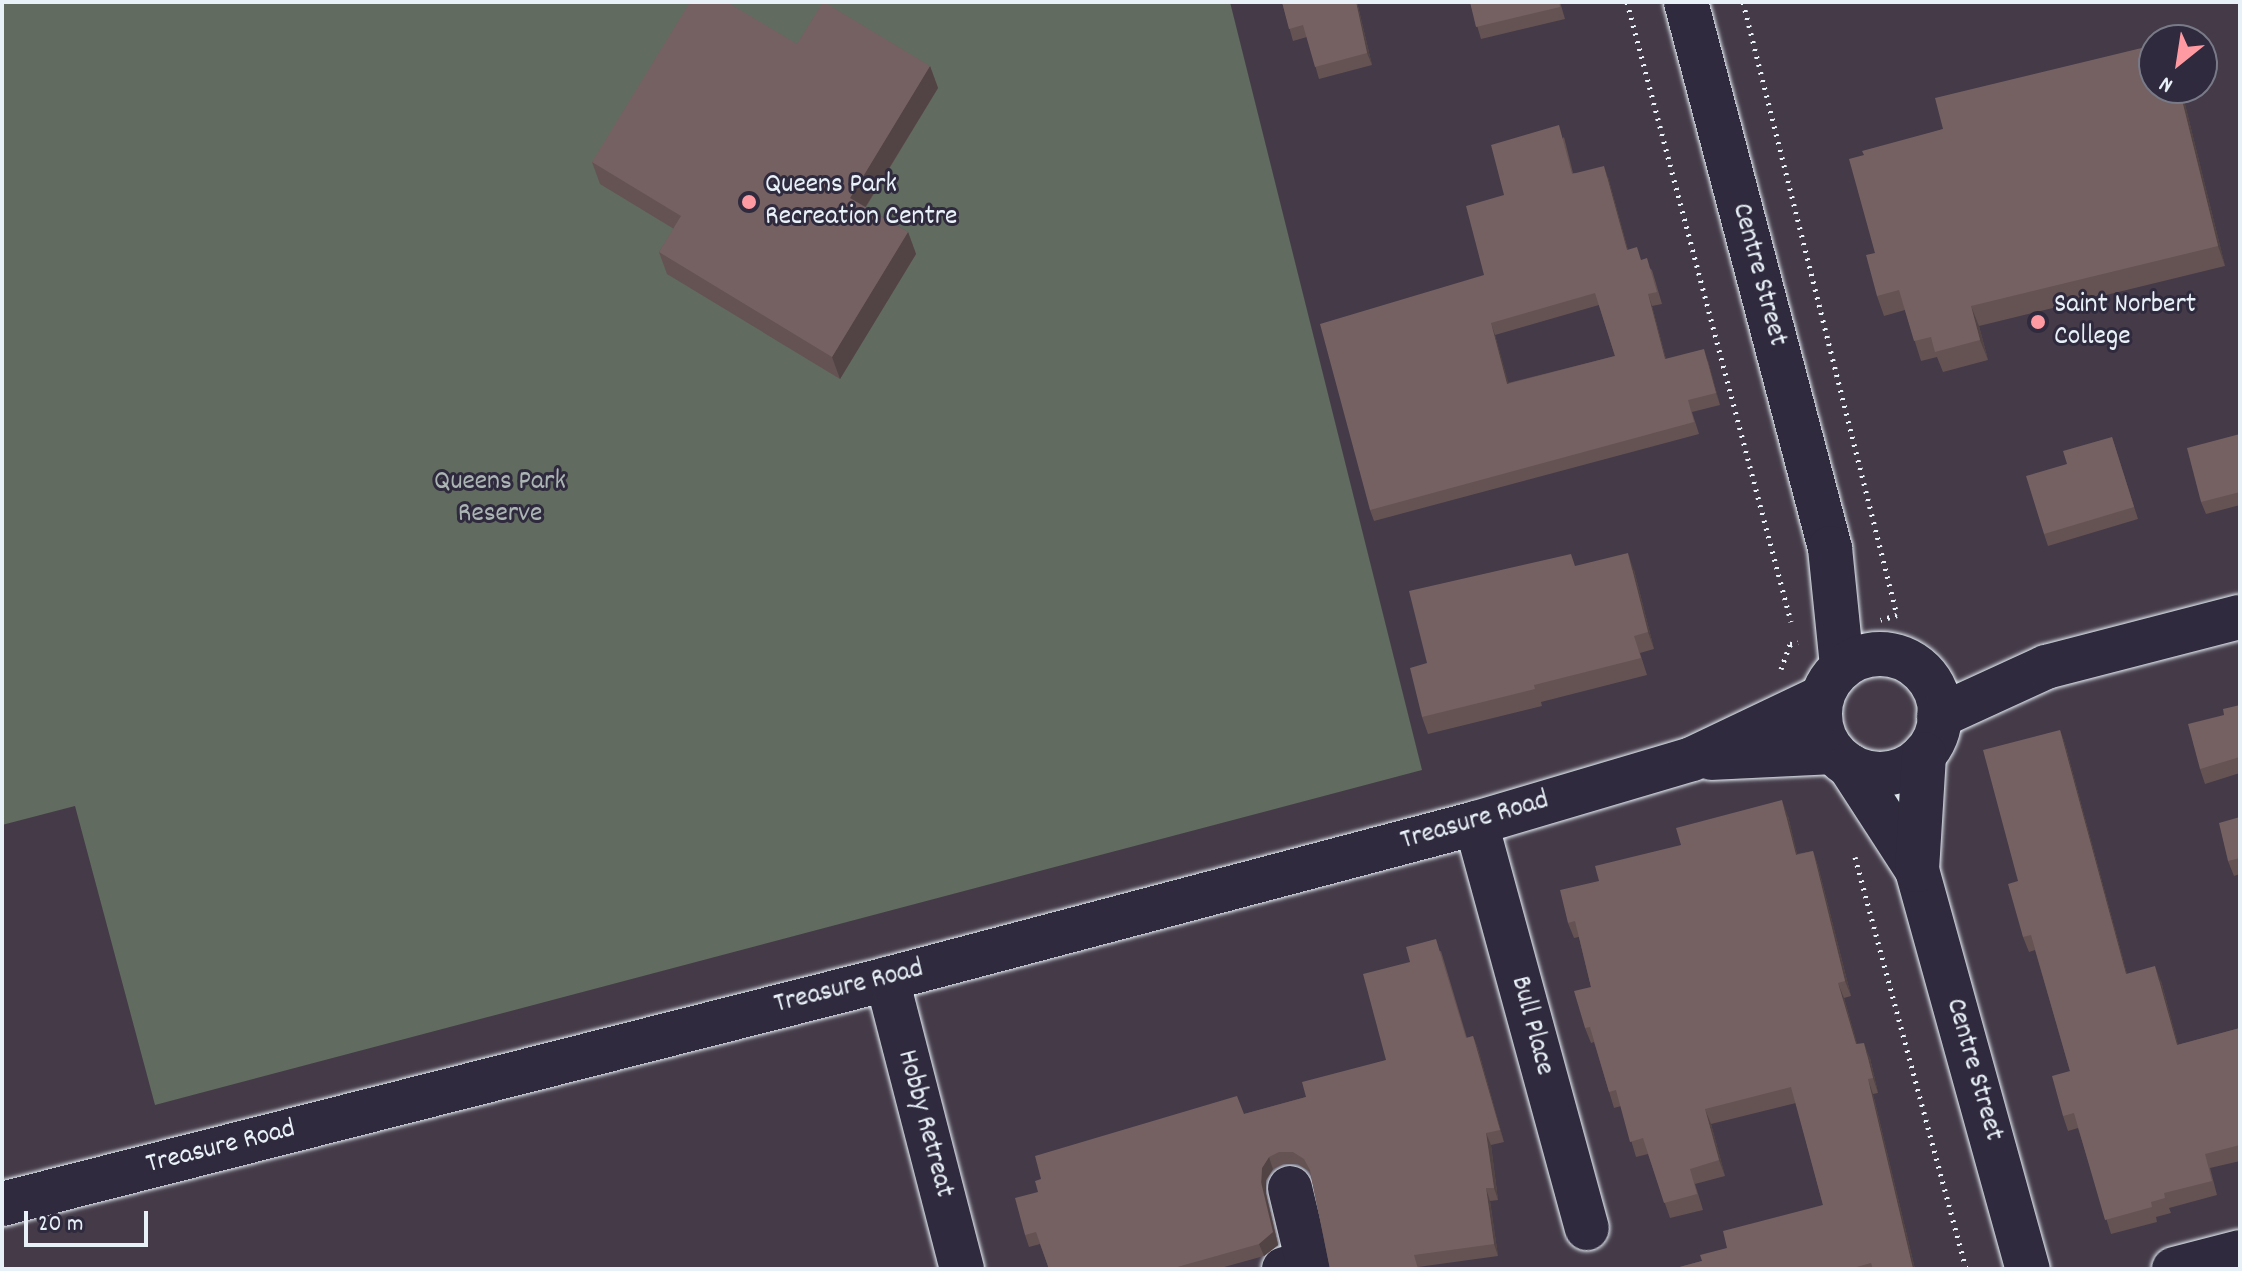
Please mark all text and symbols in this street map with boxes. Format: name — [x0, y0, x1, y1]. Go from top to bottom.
north arrow — [2138, 24, 2218, 104]
text: N — [2154, 67, 2179, 100]
place label: Queens Park Recreation Centre — [765, 169, 957, 235]
marker: Queens Park Recreation Centre — [740, 193, 758, 211]
street label: Centre Street — [1723, 200, 1793, 350]
place label: Saint Norbert College — [2054, 289, 2196, 355]
marker: Saint Norbert College — [2029, 313, 2047, 331]
park label: Queens Park Reserve — [434, 466, 566, 532]
street label: Treasure Road — [1397, 785, 1553, 859]
street label: Treasure Road — [771, 953, 927, 1023]
street label: Bull Place — [1502, 973, 1560, 1079]
street label: Centre Street — [1937, 995, 2009, 1145]
street label: Hobby Retreat — [888, 1047, 960, 1201]
street label: Treasure Road — [143, 1113, 299, 1183]
scale bar — [28, 1195, 152, 1245]
text: 20 m — [38, 1208, 84, 1242]

